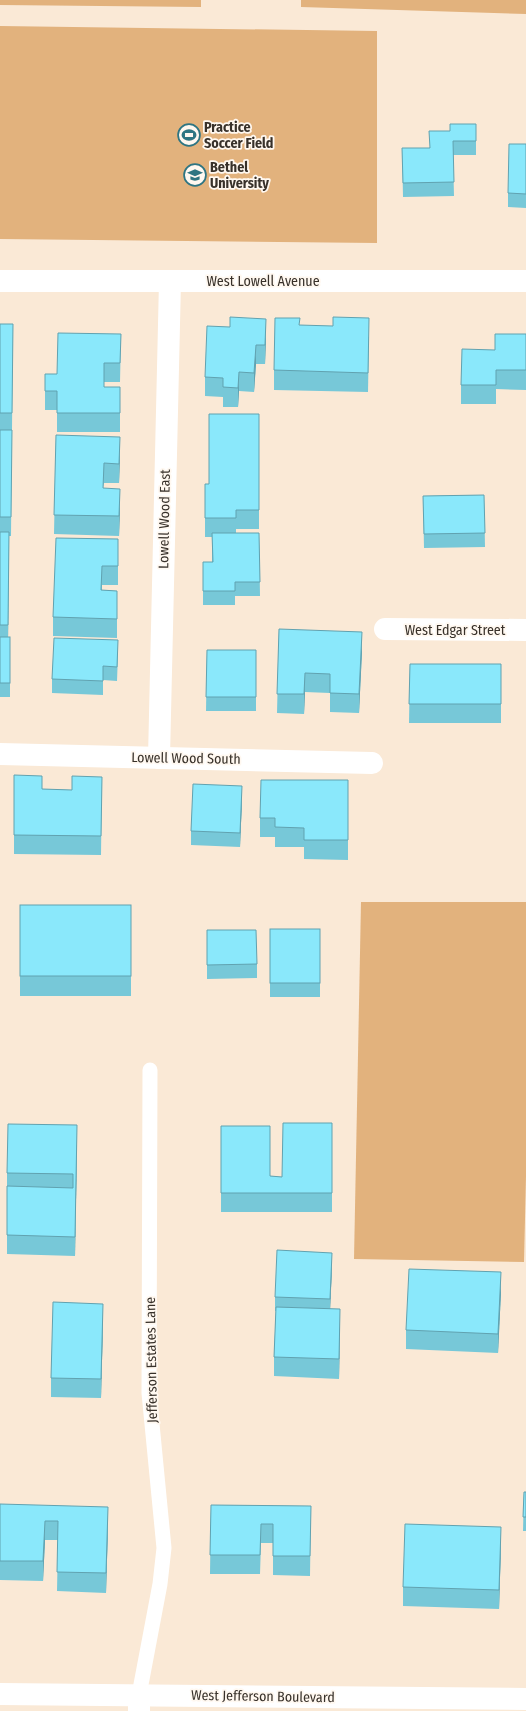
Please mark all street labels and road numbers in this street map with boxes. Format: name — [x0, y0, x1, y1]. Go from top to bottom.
street label: West Lowell Avenue — [206, 273, 320, 290]
street label: Lowell Wood East — [155, 469, 174, 569]
street label: West Edgar Street — [405, 622, 506, 639]
street label: Lowell Wood South — [131, 749, 241, 768]
street label: Jefferson Estates Lane — [142, 1297, 161, 1423]
street label: West Jefferson Boulevard — [191, 1687, 335, 1706]

